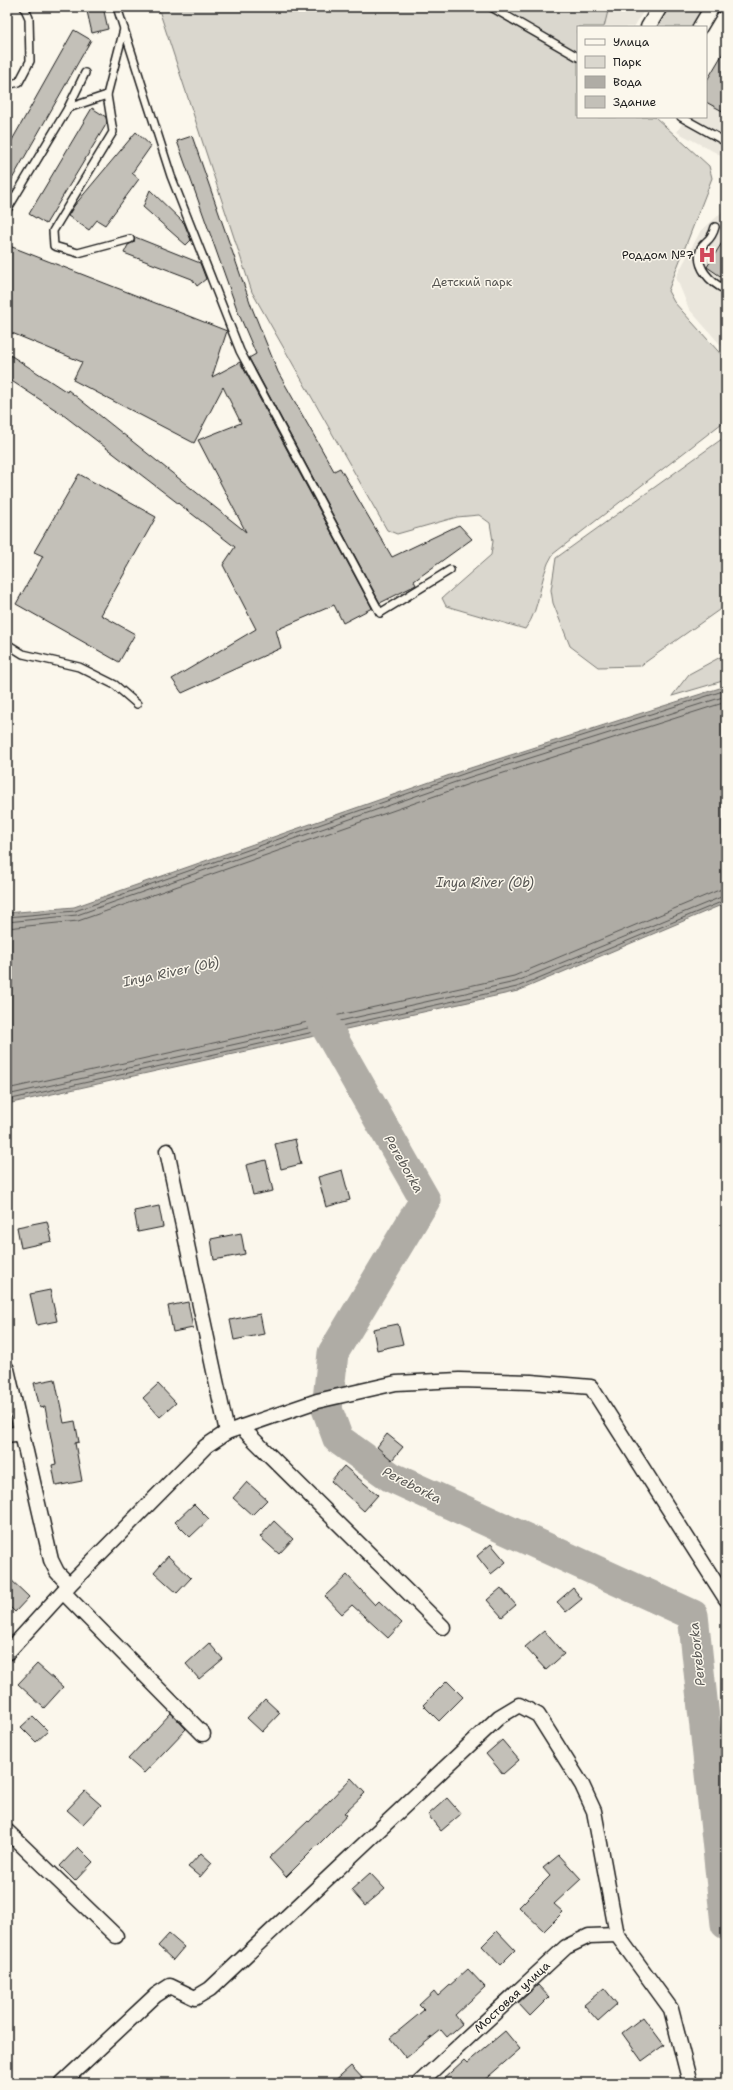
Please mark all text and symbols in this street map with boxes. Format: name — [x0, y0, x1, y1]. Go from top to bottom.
legend — [577, 26, 707, 118]
text: Улица — [613, 34, 650, 50]
text: Парк — [613, 54, 642, 70]
text: Вода — [613, 74, 642, 90]
text: Здание — [613, 94, 657, 110]
hospital icon: Роддом №7 — [697, 245, 717, 265]
place label: Роддом №7 — [622, 247, 694, 263]
park label: Детский парк — [432, 274, 513, 290]
water label: Inya River (Ob) — [435, 874, 534, 891]
water label: Inya River (Ob) — [120, 954, 221, 991]
water label: Pereborka — [381, 1132, 427, 1196]
water label: Pereborka — [380, 1463, 444, 1507]
water label: Pereborka — [685, 1621, 709, 1687]
street label: Мостовая улица — [471, 1957, 554, 2036]

